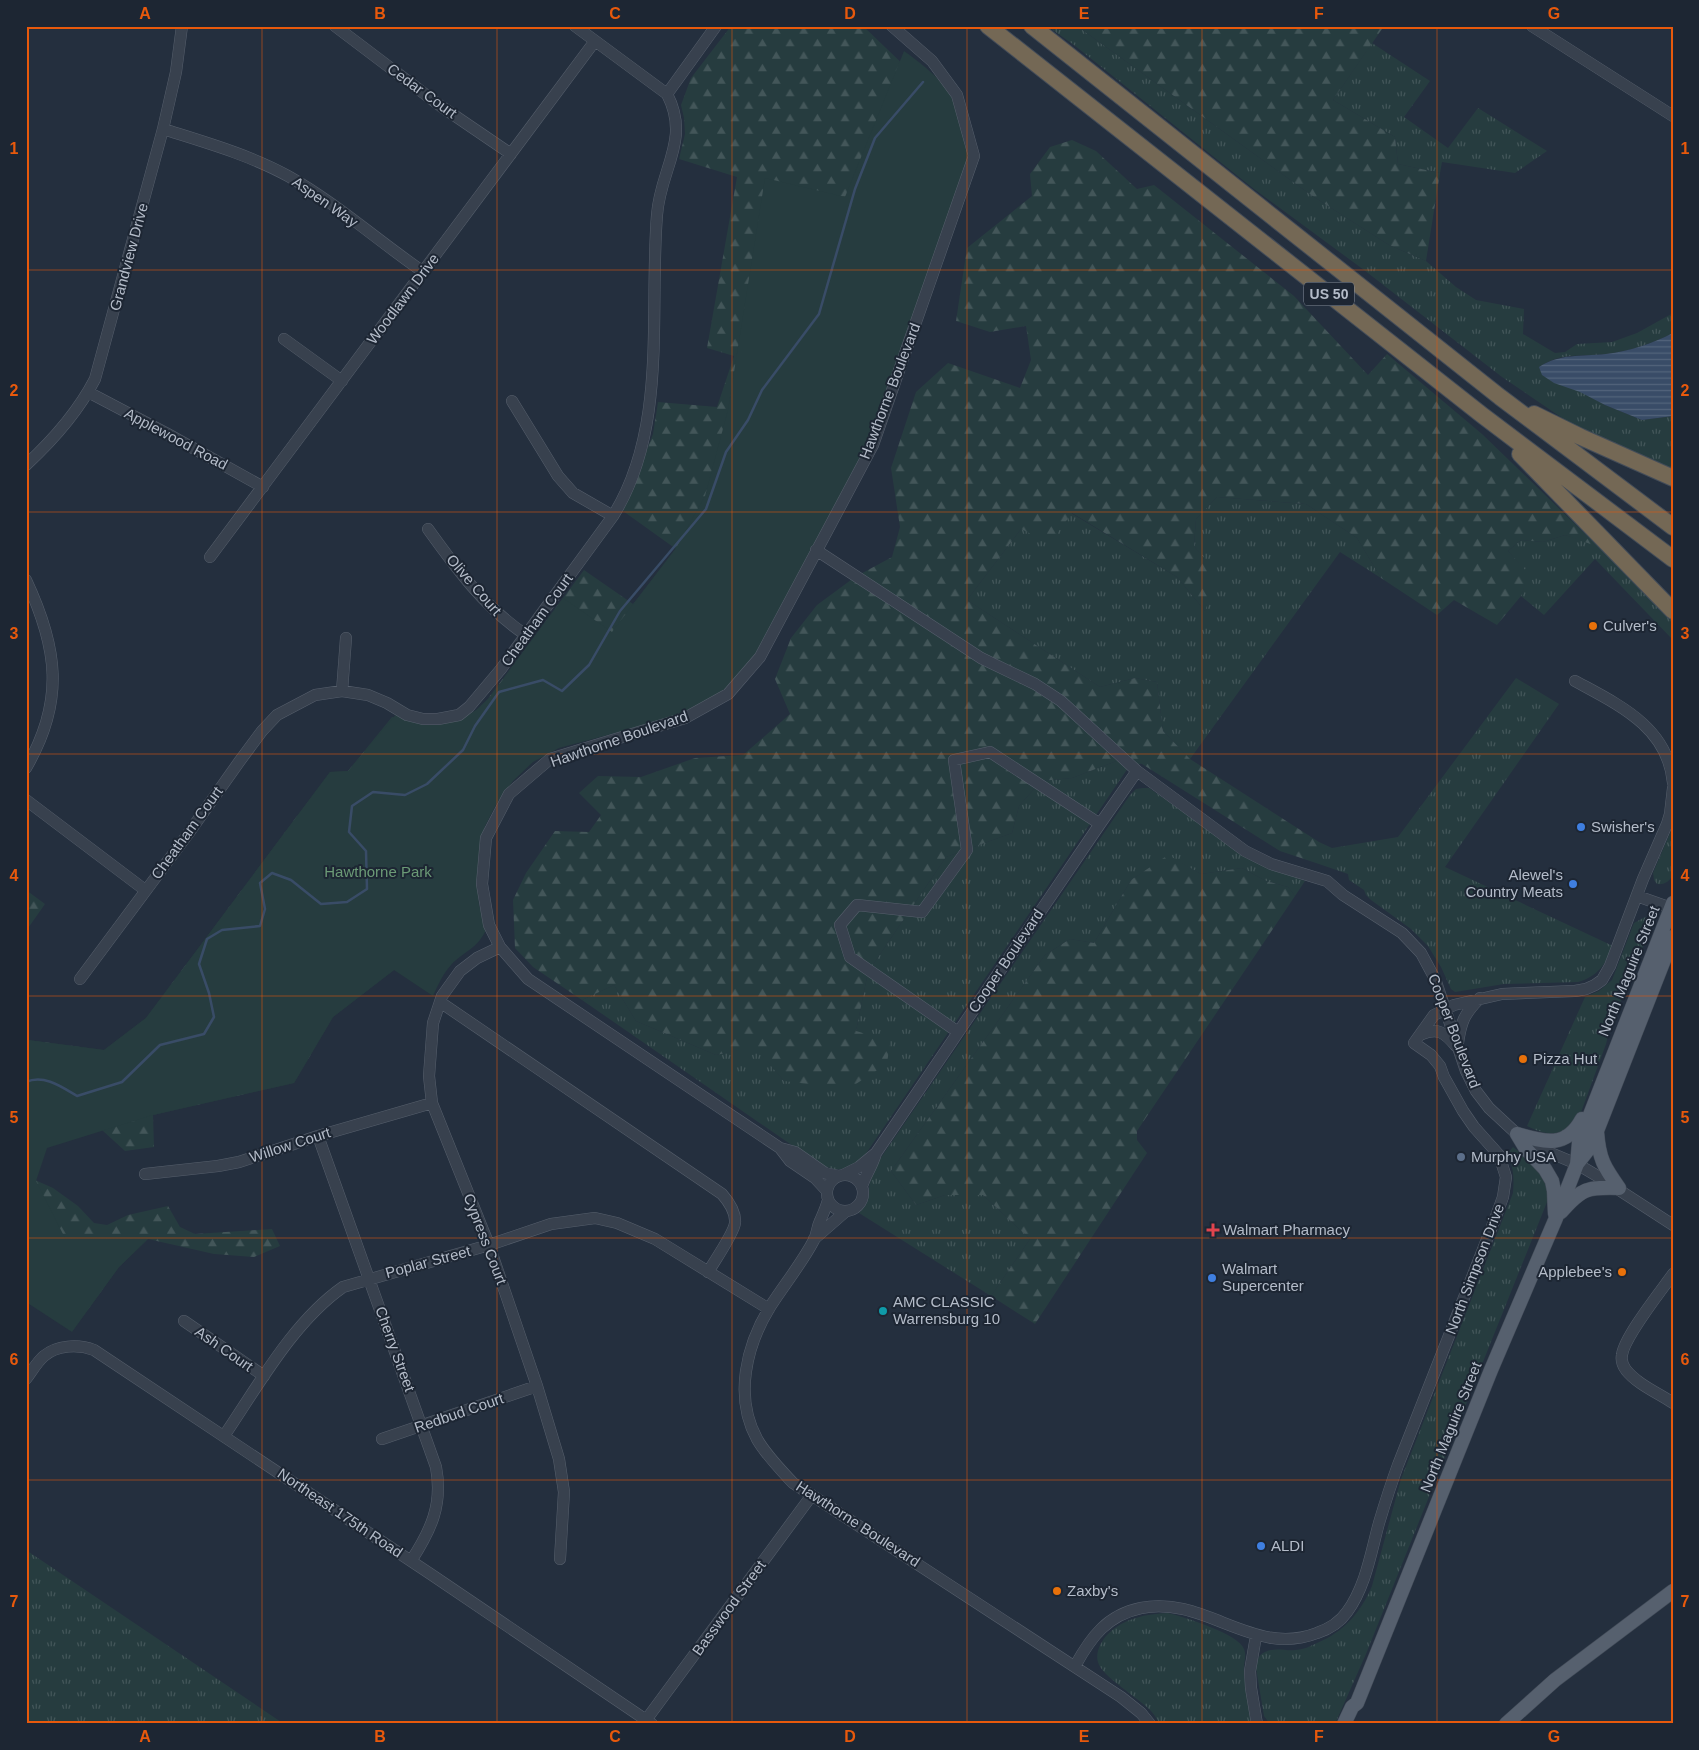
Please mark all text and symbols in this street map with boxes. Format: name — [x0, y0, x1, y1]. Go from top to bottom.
text: A — [139, 5, 151, 22]
text: B — [374, 5, 386, 22]
text: C — [609, 5, 621, 22]
text: D — [844, 5, 856, 22]
text: E — [1079, 5, 1090, 22]
text: F — [1314, 5, 1324, 22]
text: G — [1548, 5, 1560, 22]
street label: Cedar Court — [384, 60, 461, 122]
text: 1 — [10, 140, 19, 157]
text: 1 — [1681, 140, 1690, 157]
street label: Aspen Way — [289, 173, 362, 231]
street label: Grandview Drive — [106, 201, 151, 313]
street label: Woodlawn Drive — [363, 250, 442, 347]
road number: US 50 — [1304, 282, 1354, 306]
street label: Hawthorne Boulevard — [856, 320, 923, 461]
text: 2 — [10, 382, 19, 399]
text: 2 — [1681, 382, 1690, 399]
street label: Applewood Road — [122, 404, 231, 473]
street label: Olive Court — [443, 551, 506, 619]
street label: Cheatham Court — [497, 570, 576, 669]
place label: Culver's — [1603, 617, 1657, 634]
marker: Culver's — [1587, 620, 1599, 632]
text: 3 — [10, 625, 19, 642]
text: 3 — [1681, 625, 1690, 642]
street label: Hawthorne Boulevard — [548, 707, 690, 770]
street label: Cheatham Court — [147, 783, 226, 882]
place label: Swisher's — [1591, 818, 1655, 835]
marker: Swisher's — [1575, 821, 1587, 833]
park label: Hawthorne Park — [324, 863, 432, 880]
place label: Alewel's Country Meats — [1465, 866, 1563, 900]
text: 4 — [10, 867, 19, 884]
text: 4 — [1681, 867, 1690, 884]
marker: Alewel's Country Meats — [1567, 878, 1579, 890]
street label: North Maguire Street — [1595, 902, 1663, 1039]
street label: Cooper Boulevard — [965, 906, 1046, 1016]
street label: Cooper Boulevard — [1425, 971, 1484, 1090]
place label: Pizza Hut — [1533, 1050, 1598, 1067]
marker: Pizza Hut — [1517, 1053, 1529, 1065]
text: 5 — [10, 1109, 19, 1126]
text: 5 — [1681, 1109, 1690, 1126]
street label: Willow Court — [247, 1123, 333, 1166]
place label: Murphy USA — [1471, 1148, 1556, 1165]
marker: Murphy USA — [1455, 1151, 1467, 1163]
street label: Cypress Court — [460, 1191, 511, 1287]
street label: North Simpson Drive — [1442, 1201, 1507, 1336]
place label: Walmart Pharmacy — [1223, 1221, 1350, 1238]
marker: Walmart Pharmacy — [1207, 1224, 1219, 1236]
street label: Poplar Street — [383, 1242, 473, 1281]
place label: Walmart Supercenter — [1222, 1260, 1304, 1294]
place label: Applebee's — [1538, 1263, 1612, 1280]
marker: Applebee's — [1616, 1266, 1628, 1278]
marker: Walmart Supercenter — [1206, 1272, 1218, 1284]
place label: AMC CLASSIC Warrensburg 10 — [893, 1293, 1000, 1327]
street label: Cherry Street — [372, 1304, 419, 1394]
marker: AMC CLASSIC Warrensburg 10 — [877, 1305, 889, 1317]
street label: Ash Court — [192, 1322, 257, 1375]
text: 6 — [10, 1351, 19, 1368]
text: 6 — [1681, 1351, 1690, 1368]
street label: North Maguire Street — [1417, 1358, 1485, 1495]
street label: Redbud Court — [412, 1389, 507, 1436]
street label: Northeast 175th Road — [275, 1465, 406, 1561]
street label: Hawthorne Boulevard — [793, 1477, 923, 1570]
place label: ALDI — [1271, 1537, 1304, 1554]
marker: ALDI — [1255, 1540, 1267, 1552]
street label: Basswood Street — [688, 1556, 769, 1659]
place label: Zaxby's — [1067, 1582, 1118, 1599]
marker: Zaxby's — [1051, 1585, 1063, 1597]
text: 7 — [10, 1593, 19, 1610]
text: 7 — [1681, 1593, 1690, 1610]
text: A — [139, 1728, 151, 1745]
text: B — [374, 1728, 386, 1745]
text: C — [609, 1728, 621, 1745]
text: D — [844, 1728, 856, 1745]
text: E — [1079, 1728, 1090, 1745]
text: F — [1314, 1728, 1324, 1745]
text: G — [1548, 1728, 1560, 1745]

